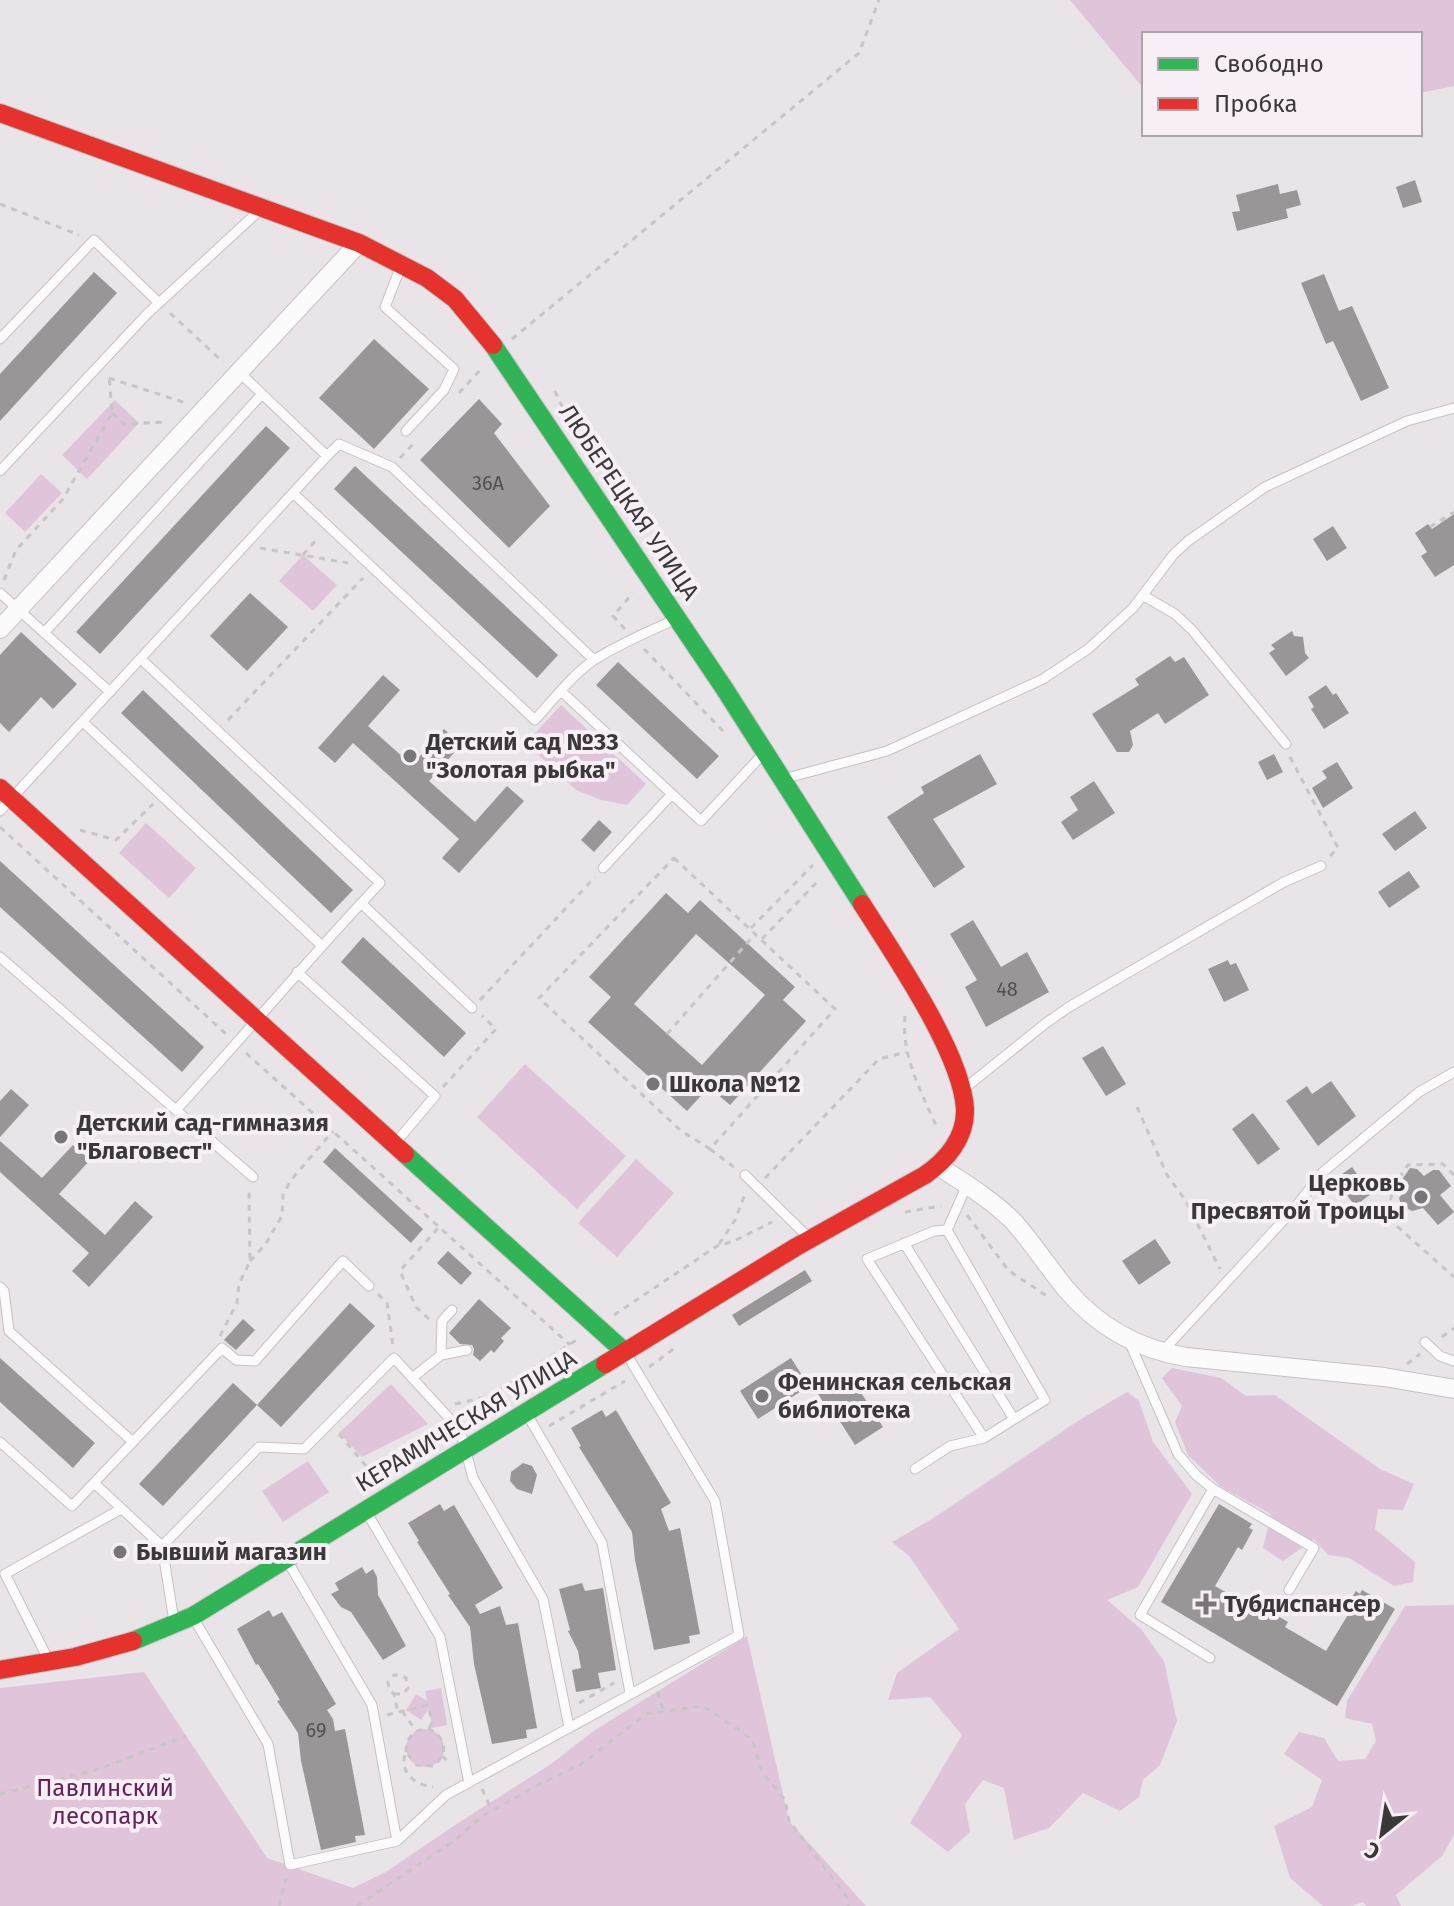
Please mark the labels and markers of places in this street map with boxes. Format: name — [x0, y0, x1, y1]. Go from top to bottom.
place label: Детский сад №33 "Золотая рыбка" — [425, 728, 619, 784]
marker: Детский сад №33 "Золотая рыбка" — [401, 747, 419, 765]
place label: Школа №12 — [669, 1070, 801, 1098]
marker: Школа №12 — [644, 1075, 662, 1093]
place label: Детский сад-гимназия "Благовест" — [76, 1109, 329, 1165]
marker: Детский сад-гимназия "Благовест" — [52, 1128, 70, 1146]
place label: Церковь Пресвятой Троицы — [1191, 1169, 1405, 1225]
marker: Церковь Пресвятой Троицы — [1412, 1188, 1430, 1206]
place label: Фенинская сельская библиотека — [778, 1368, 1012, 1424]
marker: Фенинская сельская библиотека — [753, 1387, 771, 1405]
place label: Бывший магазин — [136, 1538, 327, 1566]
marker: Бывший магазин — [111, 1543, 129, 1561]
place label: Тубдиспансер — [1224, 1590, 1381, 1618]
marker: Тубдиспансер — [1195, 1593, 1217, 1615]

